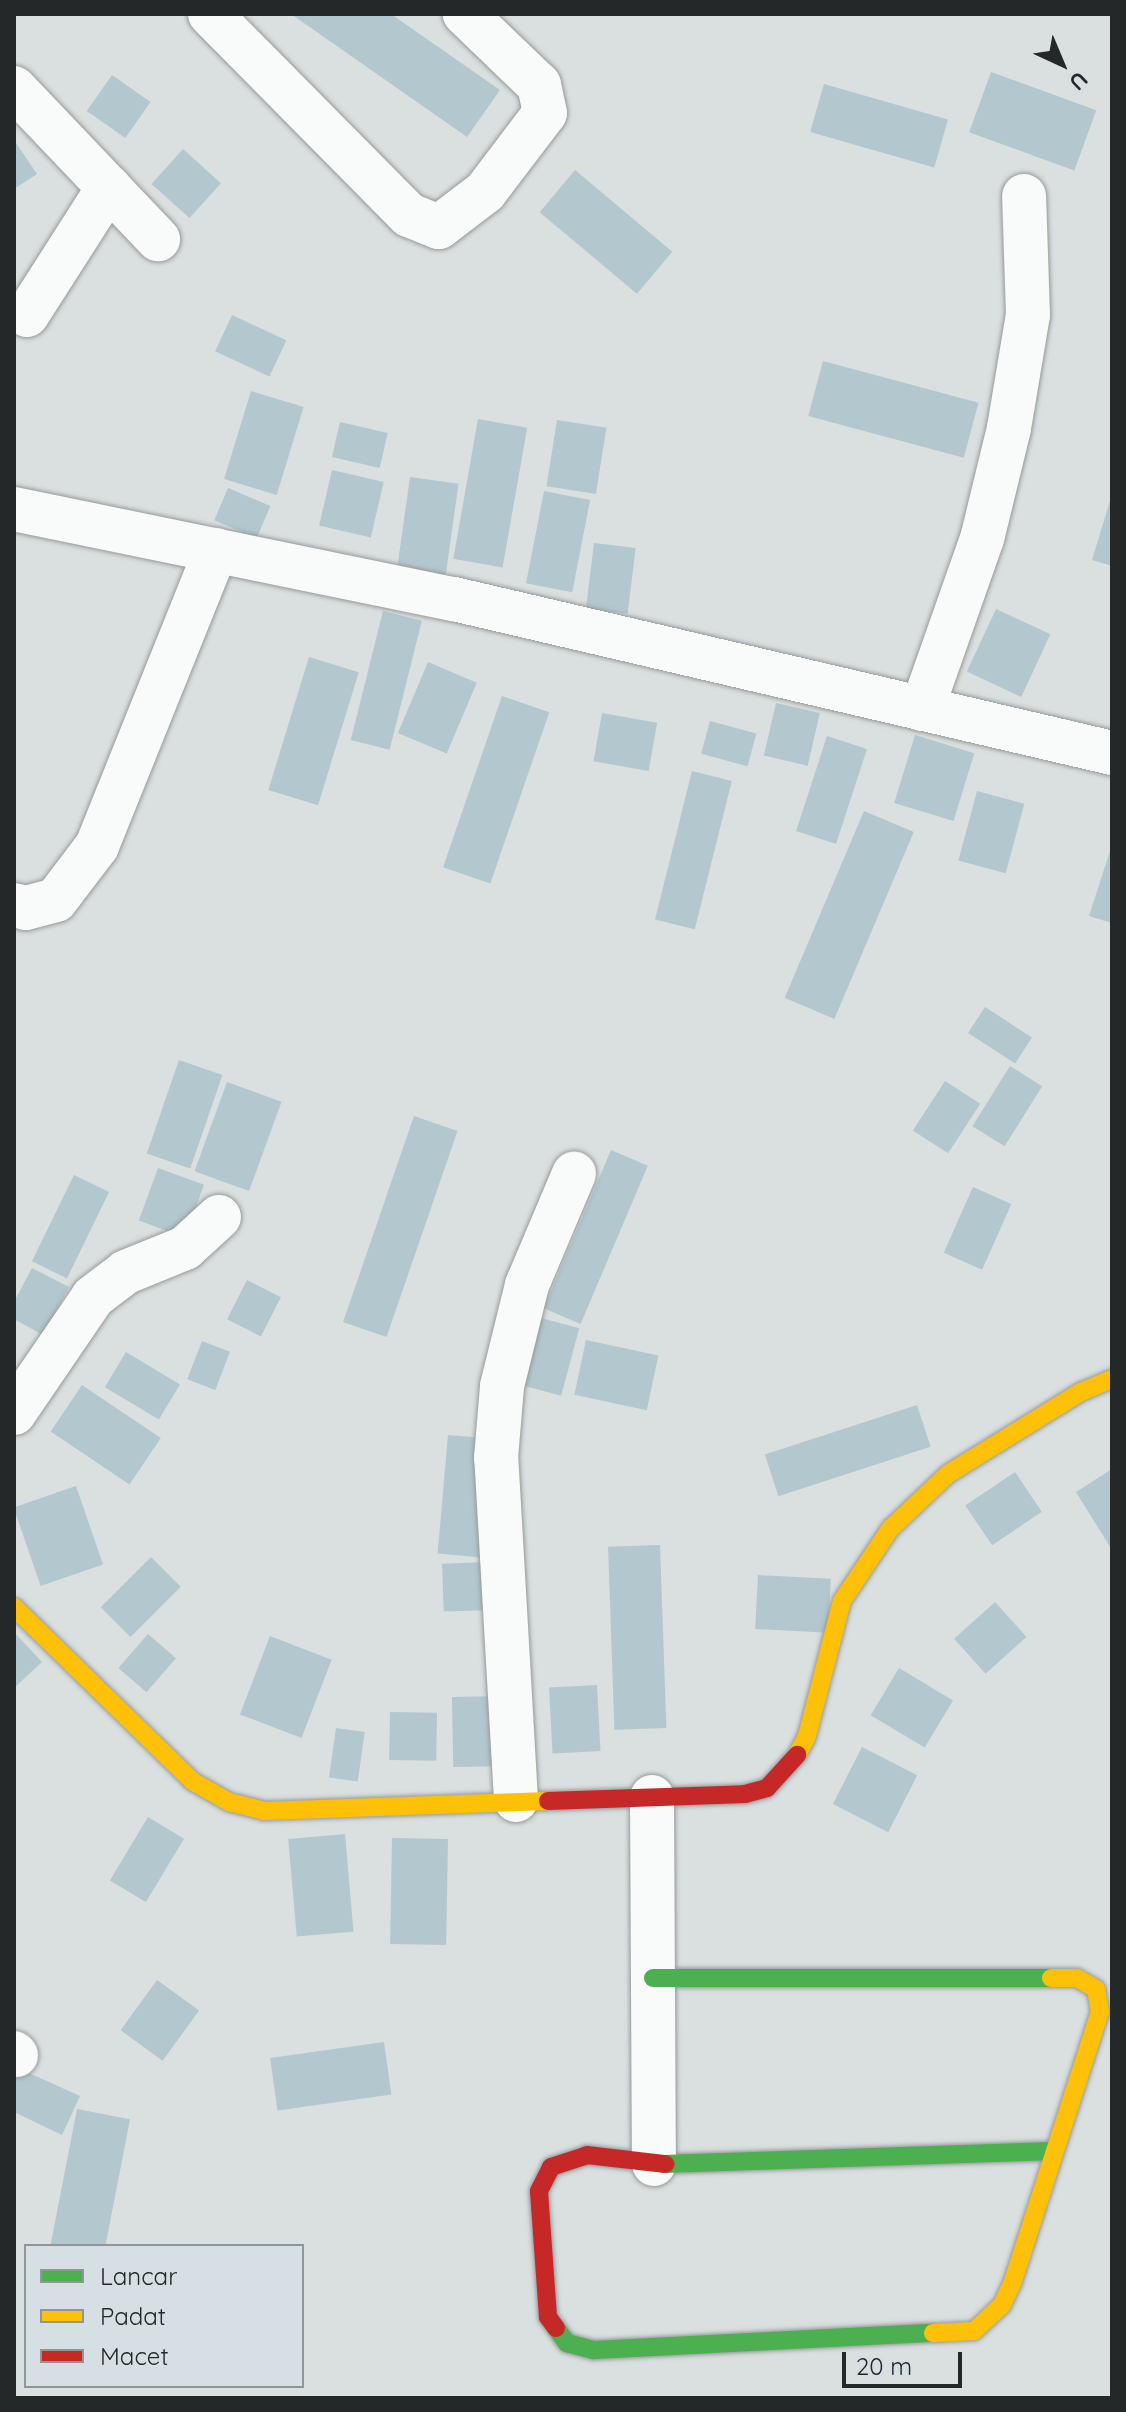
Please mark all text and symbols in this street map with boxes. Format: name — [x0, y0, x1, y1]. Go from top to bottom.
north arrow — [1022, 24, 1102, 104]
text: U — [1063, 66, 1094, 97]
legend — [24, 2244, 304, 2388]
text: Lancar — [100, 2261, 177, 2291]
text: Padat — [100, 2301, 166, 2331]
scale bar — [846, 2336, 966, 2386]
text: Macet — [100, 2341, 169, 2371]
text: 20 m — [856, 2351, 912, 2381]

